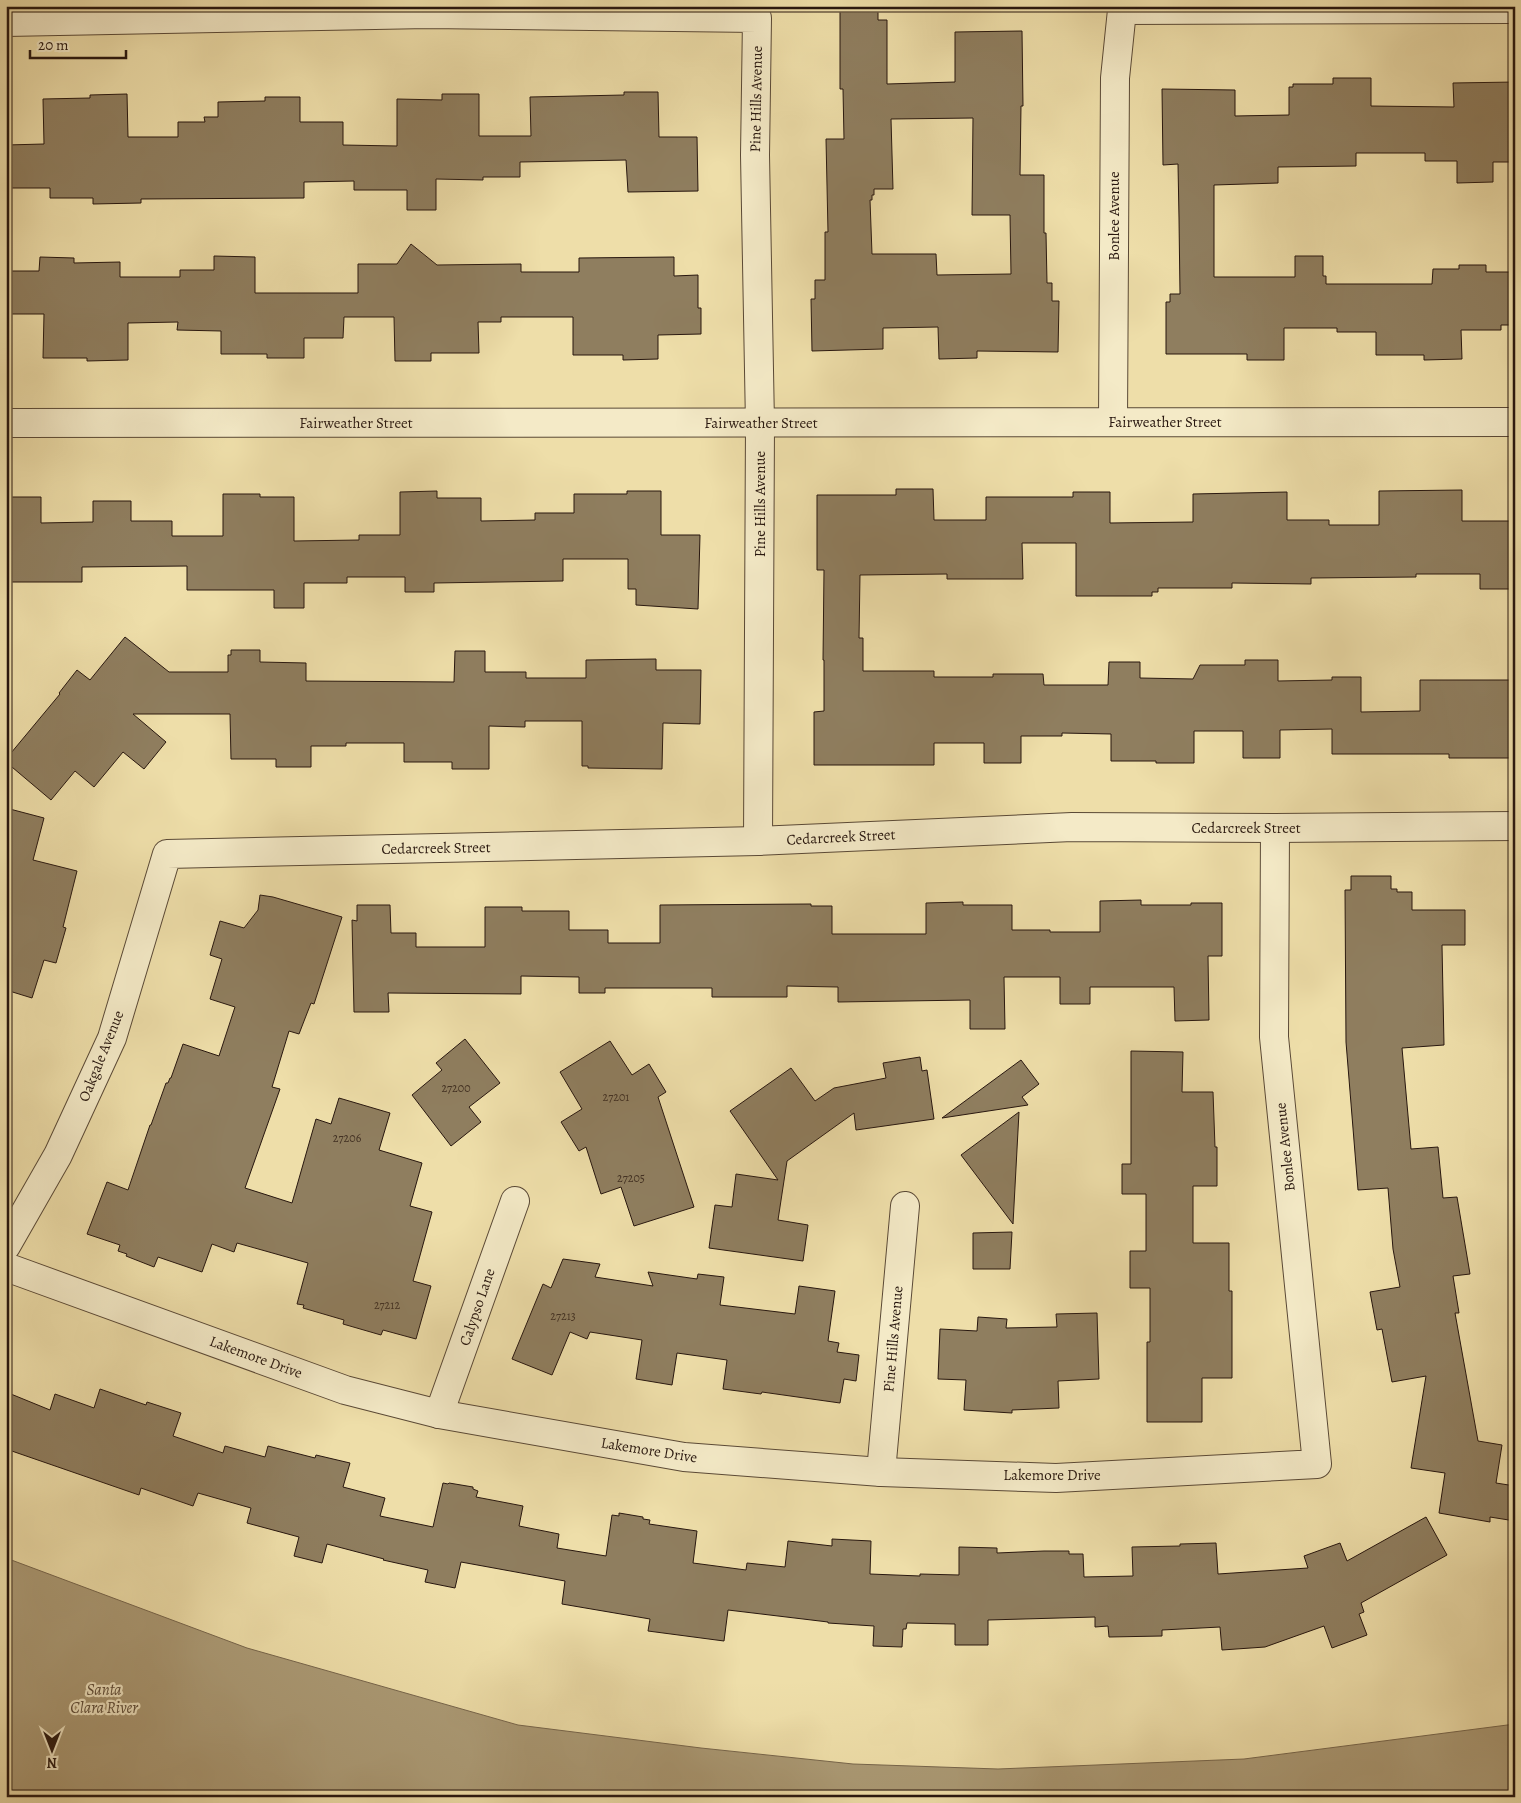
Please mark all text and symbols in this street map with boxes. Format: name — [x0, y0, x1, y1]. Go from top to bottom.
scale bar — [30, 28, 126, 60]
text: 20 m — [38, 35, 69, 55]
street label: Pine Hills Avenue — [745, 45, 767, 152]
street label: Bonlee Avenue — [1104, 171, 1124, 261]
street label: Fairweather Street — [1108, 412, 1222, 432]
street label: Fairweather Street — [299, 413, 413, 433]
street label: Fairweather Street — [704, 413, 818, 433]
street label: Pine Hills Avenue — [750, 450, 770, 557]
street label: Cedarcreek Street — [1191, 818, 1301, 838]
street label: Cedarcreek Street — [786, 824, 896, 850]
street label: Cedarcreek Street — [381, 837, 491, 859]
street label: Oakgale Avenue — [74, 1007, 129, 1105]
house number: 27200 — [441, 1080, 471, 1096]
house number: 27201 — [603, 1089, 629, 1105]
street label: Bonlee Avenue — [1270, 1101, 1300, 1192]
house number: 27206 — [333, 1130, 362, 1146]
house number: 27205 — [617, 1170, 645, 1186]
street label: Calypso Lane — [454, 1265, 500, 1348]
street label: Pine Hills Avenue — [878, 1285, 908, 1393]
house number: 27212 — [374, 1297, 400, 1313]
house number: 27213 — [550, 1308, 576, 1324]
street label: Lakemore Drive — [207, 1331, 305, 1383]
street label: Lakemore Drive — [599, 1433, 699, 1468]
street label: Lakemore Drive — [1003, 1465, 1101, 1485]
water label: Santa Clara River — [70, 1679, 138, 1719]
north arrow — [28, 1726, 78, 1776]
text: N — [47, 1753, 57, 1772]

